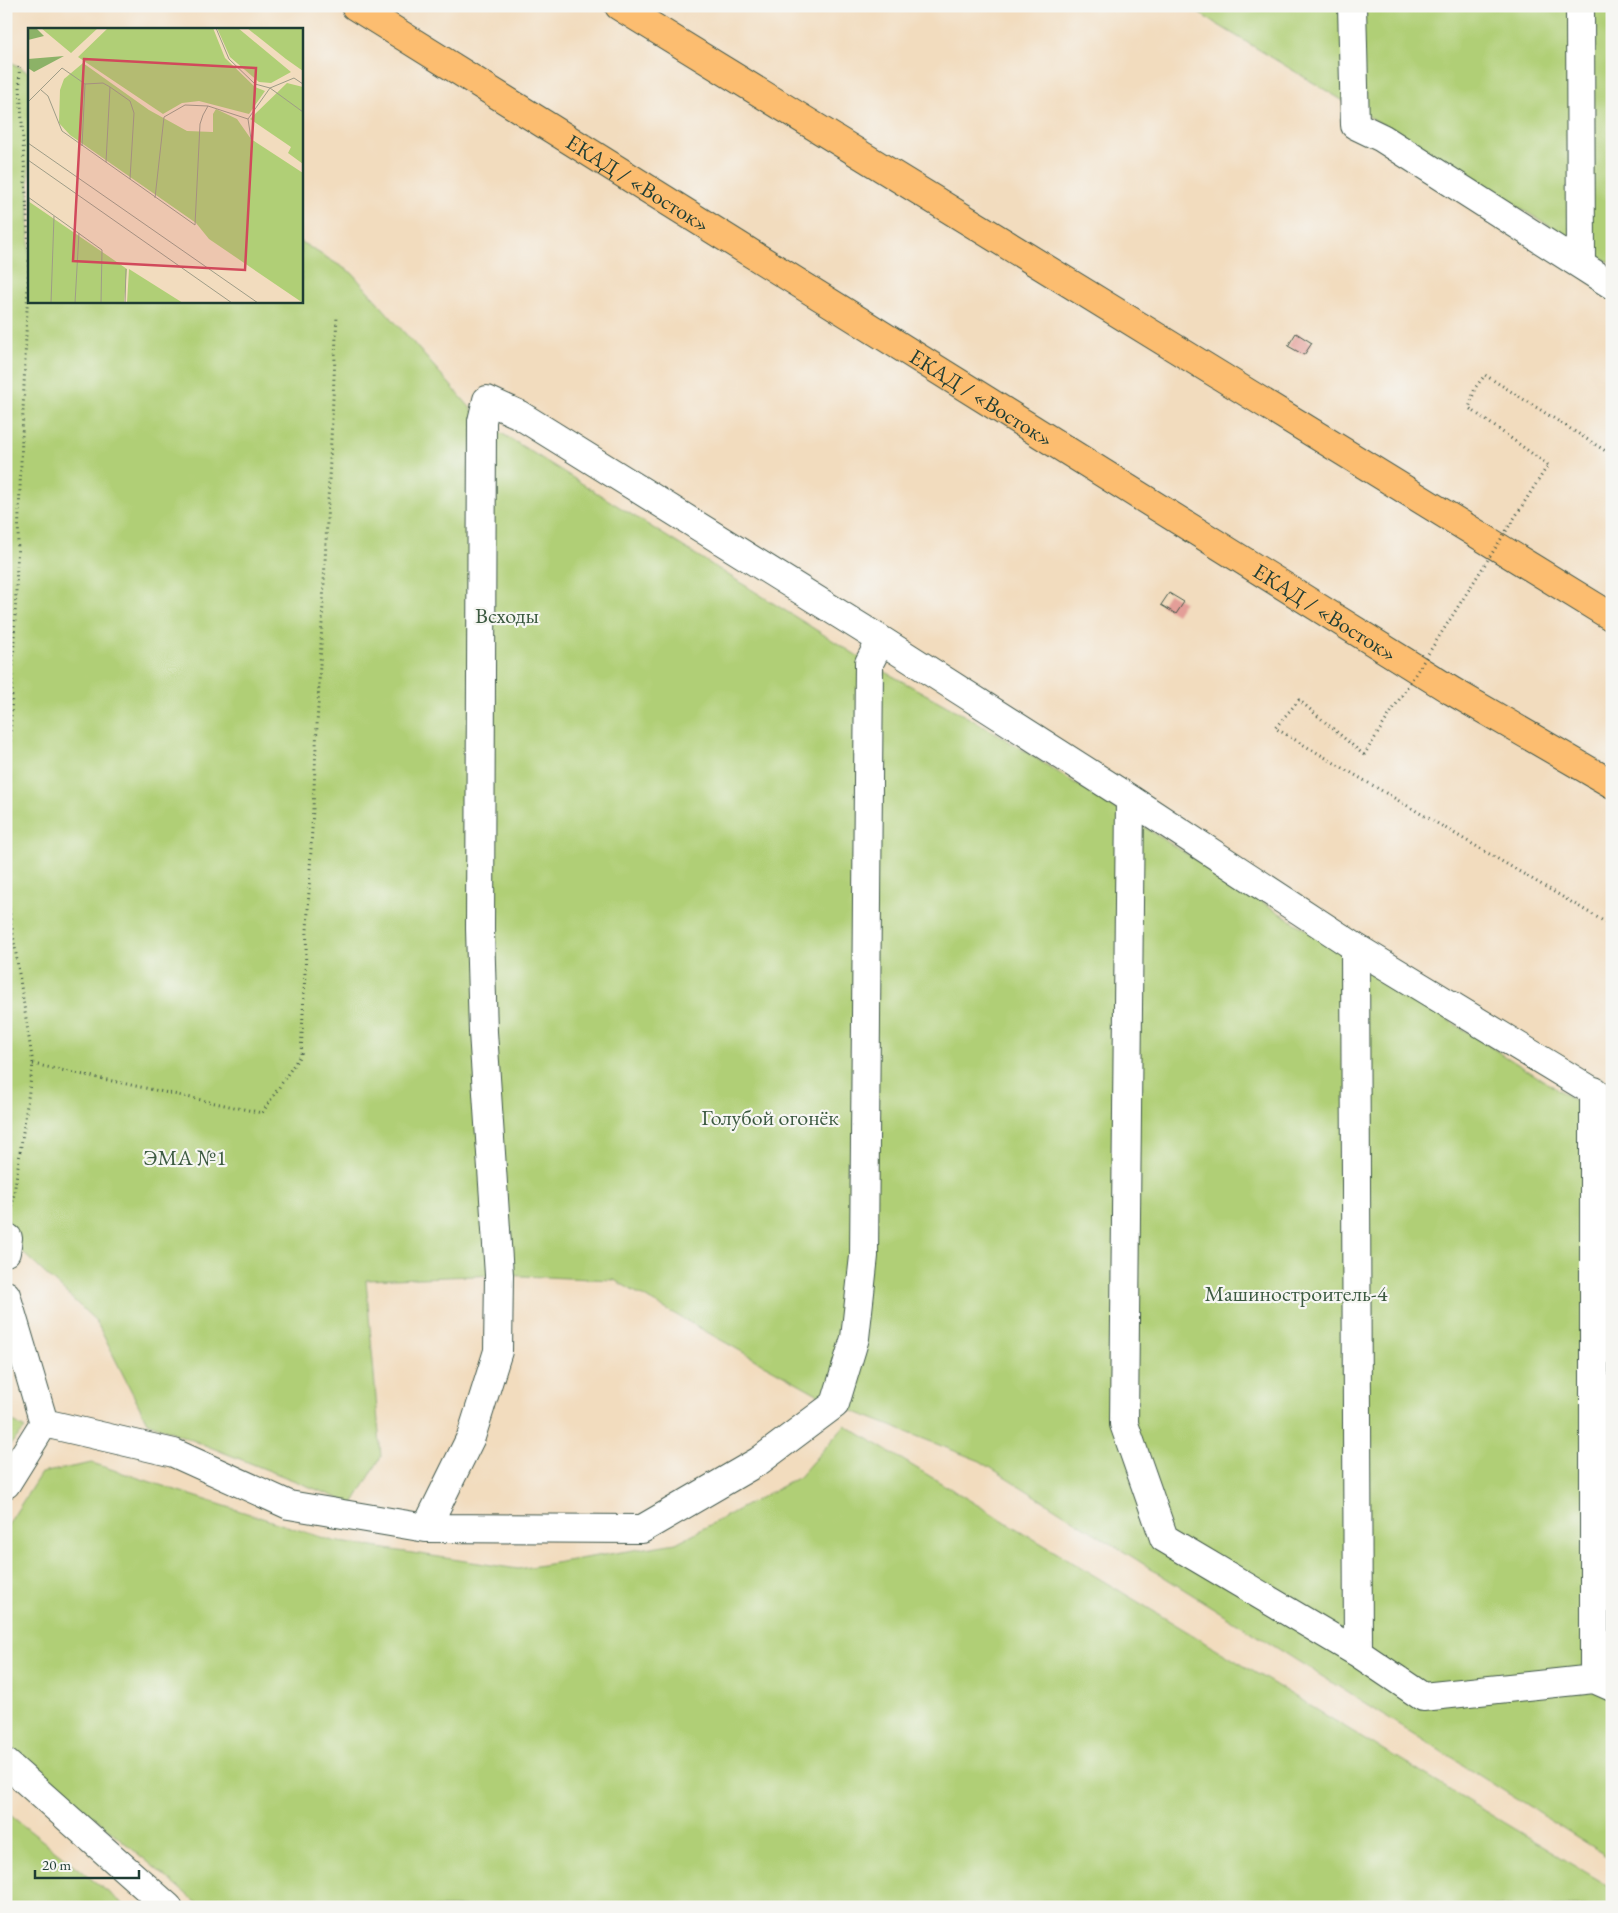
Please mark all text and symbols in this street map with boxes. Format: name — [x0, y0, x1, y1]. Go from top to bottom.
inset map — [28, 28, 302, 302]
street label: ЕКАД / «Восток» — [561, 127, 716, 239]
street label: ЕКАД / «Восток» — [904, 341, 1059, 453]
street label: ЕКАД / «Восток» — [1248, 556, 1403, 668]
park label: Всходы — [475, 601, 539, 630]
park label: Голубой огонёк — [701, 1103, 839, 1132]
park label: ЭМА №1 — [143, 1143, 227, 1172]
park label: Машиностроитель-4 — [1205, 1279, 1388, 1308]
scale bar — [35, 1848, 139, 1880]
text: 20 m — [42, 1855, 71, 1874]

